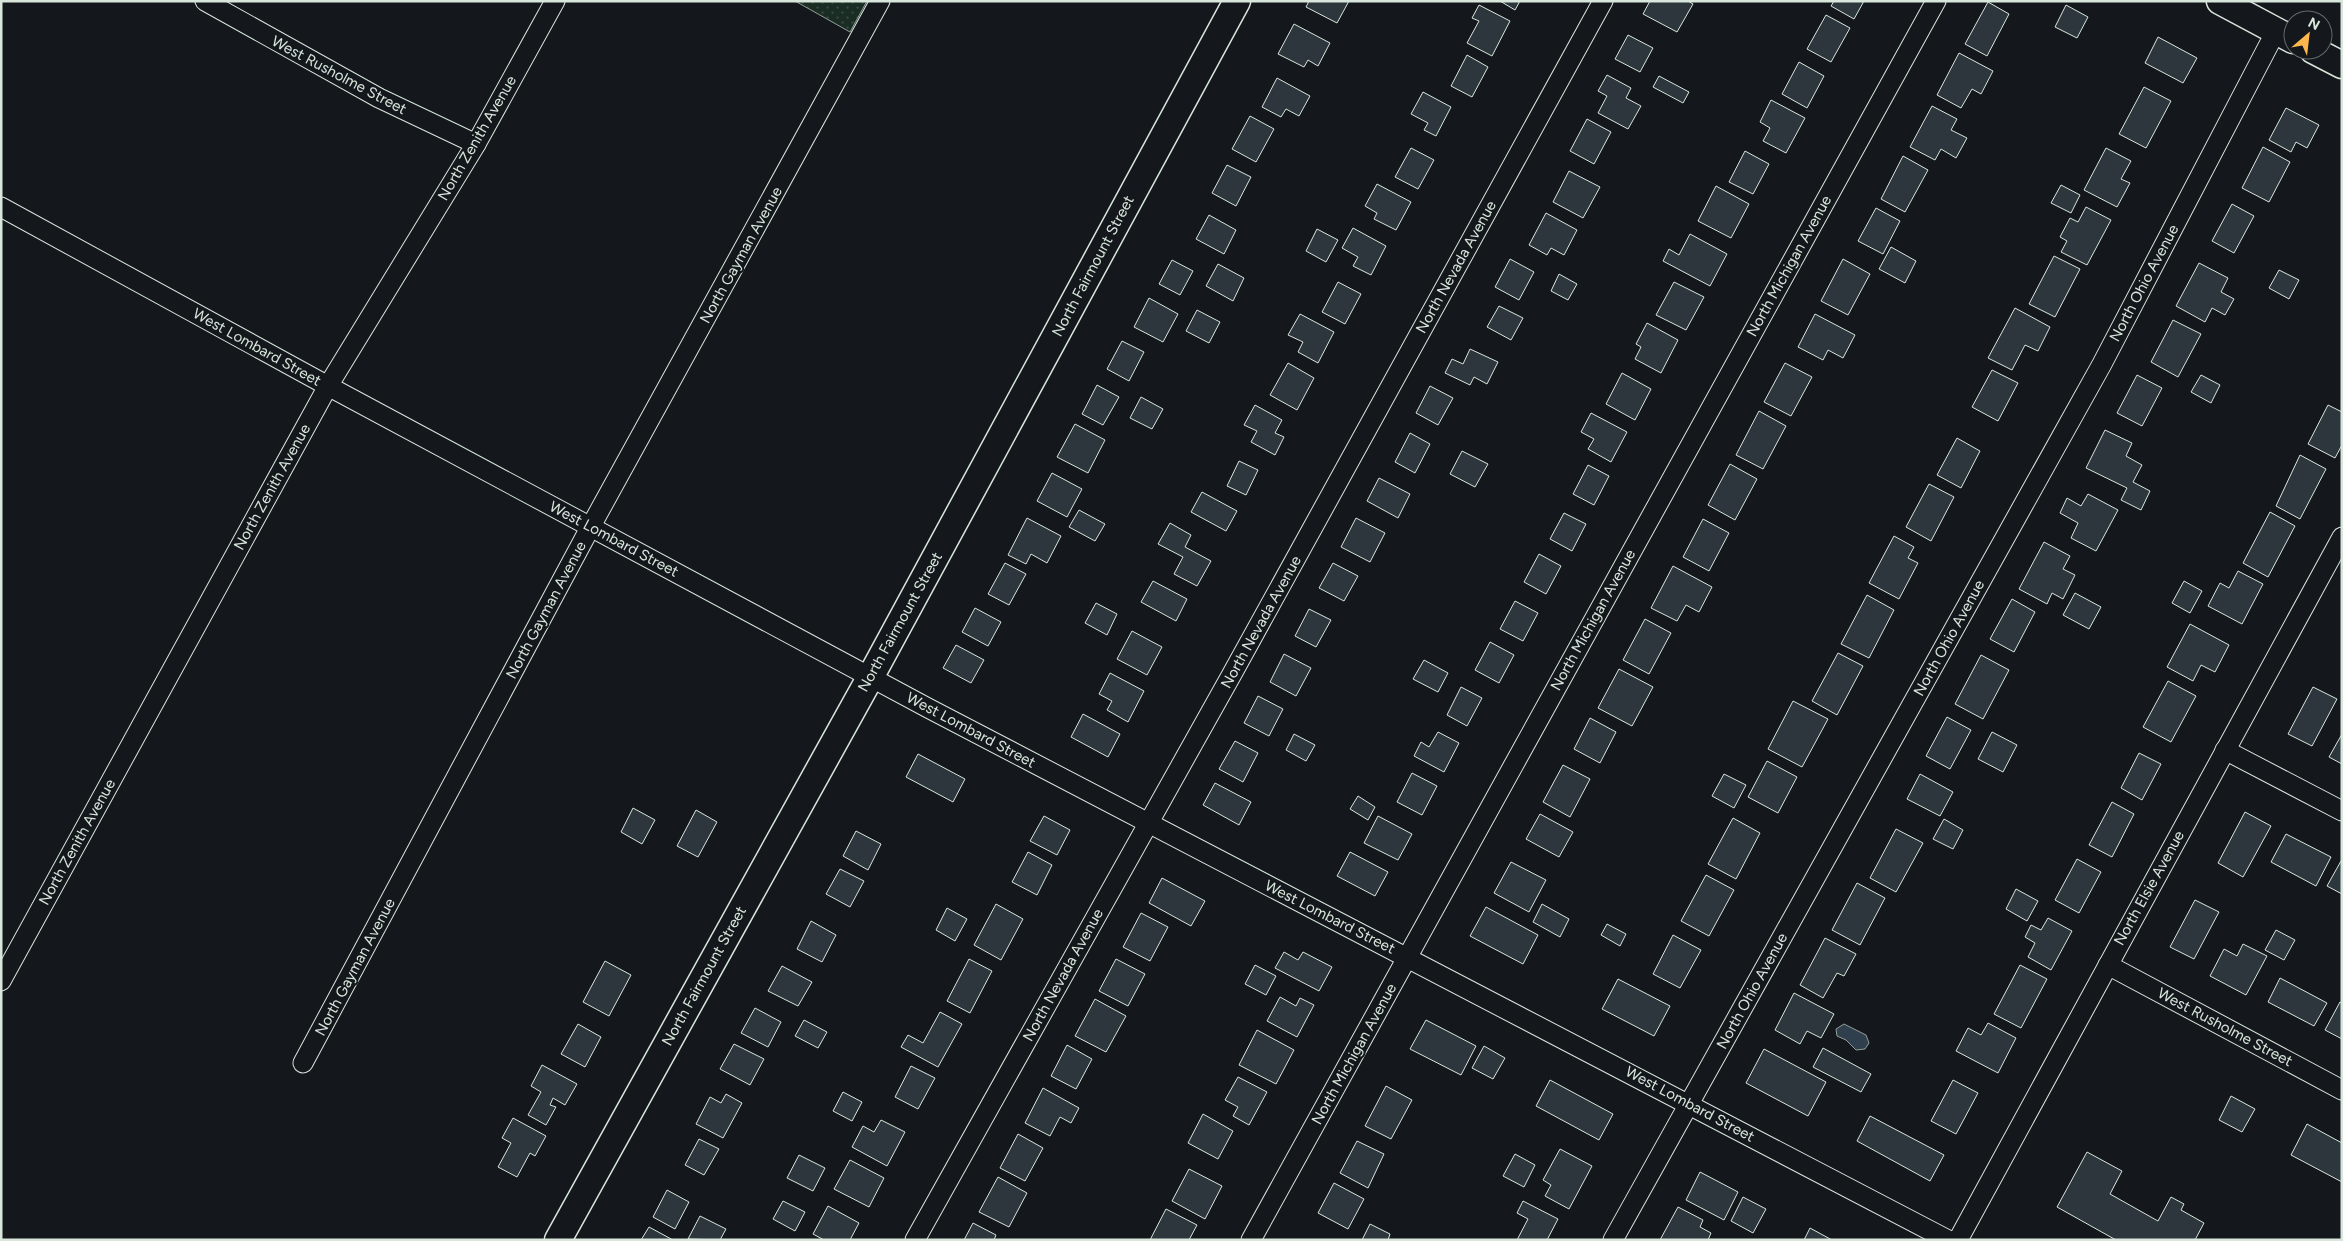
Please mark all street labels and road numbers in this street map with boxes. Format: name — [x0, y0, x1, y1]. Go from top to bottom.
street label: West Rusholme Street — [268, 32, 410, 118]
street label: North Zenith Avenue — [434, 72, 520, 204]
street label: North Gayman Avenue — [696, 184, 786, 326]
street label: North Fairmount Street — [1048, 192, 1138, 340]
street label: North Michigan Avenue — [1743, 192, 1835, 340]
street label: North Nevada Avenue — [1412, 198, 1500, 336]
street label: North Ohio Avenue — [2106, 221, 2182, 345]
street label: West Lombard Street — [190, 304, 324, 390]
street label: North Zenith Avenue — [230, 421, 314, 553]
street label: West Lombard Street — [546, 497, 682, 581]
street label: North Gayman Avenue — [502, 538, 590, 682]
street label: North Michigan Avenue — [1547, 546, 1639, 694]
street label: North Fairmount Street — [854, 549, 946, 695]
street label: North Nevada Avenue — [1217, 553, 1305, 691]
street label: North Ohio Avenue — [1910, 577, 1988, 699]
street label: West Lombard Street — [903, 688, 1039, 772]
street label: North Zenith Avenue — [35, 776, 119, 908]
street label: North Elsie Avenue — [2110, 827, 2188, 949]
street label: West Lombard Street — [1262, 876, 1398, 958]
street label: North Gayman Avenue — [311, 895, 399, 1039]
street label: North Fairmount Street — [658, 903, 750, 1049]
street label: North Nevada Avenue — [1019, 906, 1107, 1044]
street label: North Ohio Avenue — [1713, 930, 1791, 1052]
street label: North Michigan Avenue — [1308, 980, 1400, 1128]
street label: West Rusholme Street — [2154, 984, 2296, 1070]
street label: West Lombard Street — [1622, 1062, 1758, 1146]

